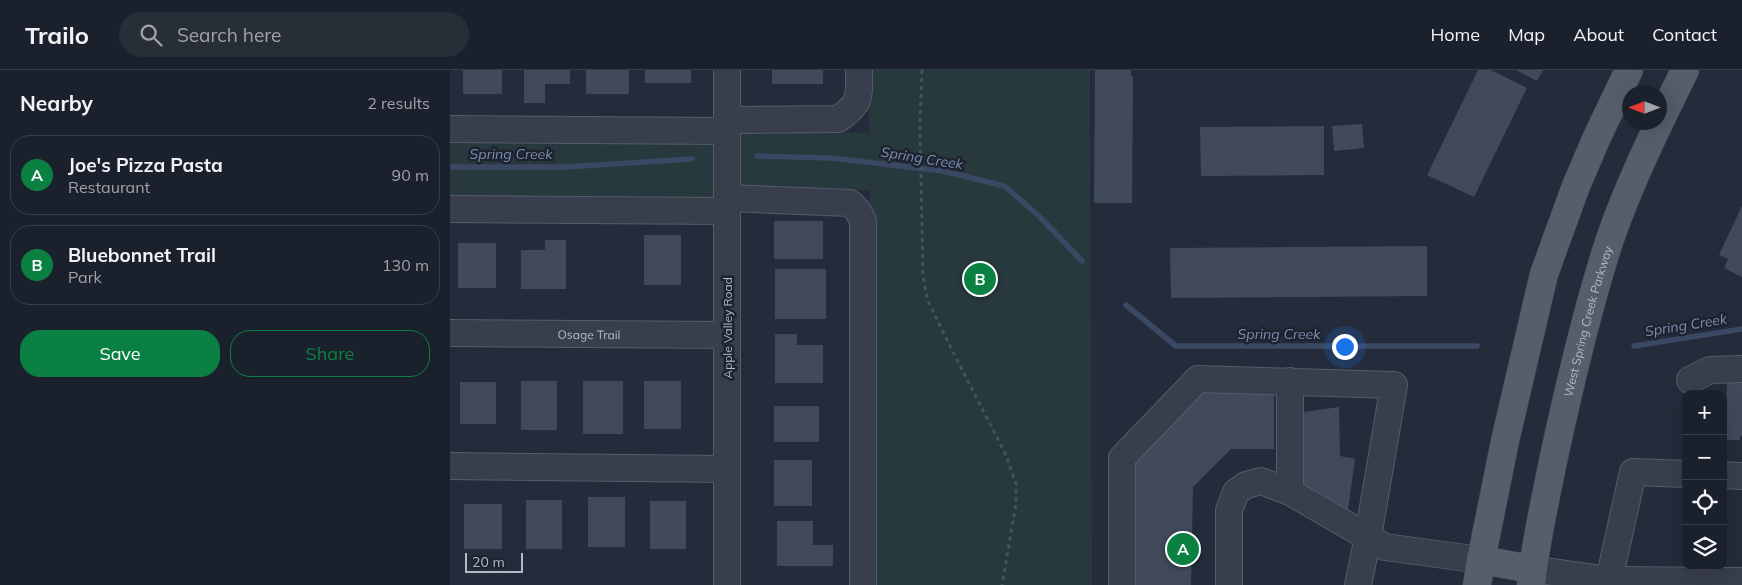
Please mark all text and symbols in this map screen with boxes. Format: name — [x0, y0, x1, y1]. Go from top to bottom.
search box — [119, 12, 469, 57]
text: Trailo — [25, 20, 89, 50]
icon: search — [137, 21, 165, 49]
text: Search here — [177, 23, 281, 47]
text: Home — [1430, 23, 1480, 46]
text: Map — [1508, 23, 1545, 46]
text: About — [1573, 23, 1624, 46]
text: Contact — [1652, 23, 1717, 46]
north arrow — [1622, 85, 1667, 130]
text: Nearby — [20, 90, 93, 116]
text: 2 results — [367, 93, 430, 113]
water label: Spring Creek — [880, 143, 965, 173]
water label: Spring Creek — [470, 145, 553, 163]
text: Joe's Pizza Pasta — [68, 153, 223, 177]
text: A — [31, 165, 43, 185]
text: 90 m — [392, 165, 429, 185]
text: Restaurant — [68, 177, 150, 197]
text: Bluebonnet Trail — [68, 243, 216, 267]
street label: West Spring Creek Parkway — [1560, 243, 1615, 398]
text: B — [31, 255, 43, 275]
text: 130 m — [382, 255, 429, 275]
pin: B — [964, 260, 996, 298]
text: Park — [68, 267, 102, 287]
street label: Apple Valley Road — [720, 277, 735, 379]
water label: Spring Creek — [1644, 310, 1729, 340]
water label: Spring Creek — [1238, 325, 1321, 343]
street label: Osage Trail — [557, 326, 621, 342]
button: Save — [20, 330, 220, 377]
button: Share — [230, 330, 430, 377]
your location — [1332, 334, 1358, 360]
map controls — [1682, 390, 1727, 570]
button: + — [1682, 390, 1727, 435]
button: − — [1682, 435, 1727, 480]
button: locate — [1682, 480, 1727, 525]
button: layers — [1682, 525, 1727, 570]
pin: A — [1167, 530, 1199, 568]
scale bar — [465, 550, 522, 573]
text: 20 m — [472, 553, 505, 571]

